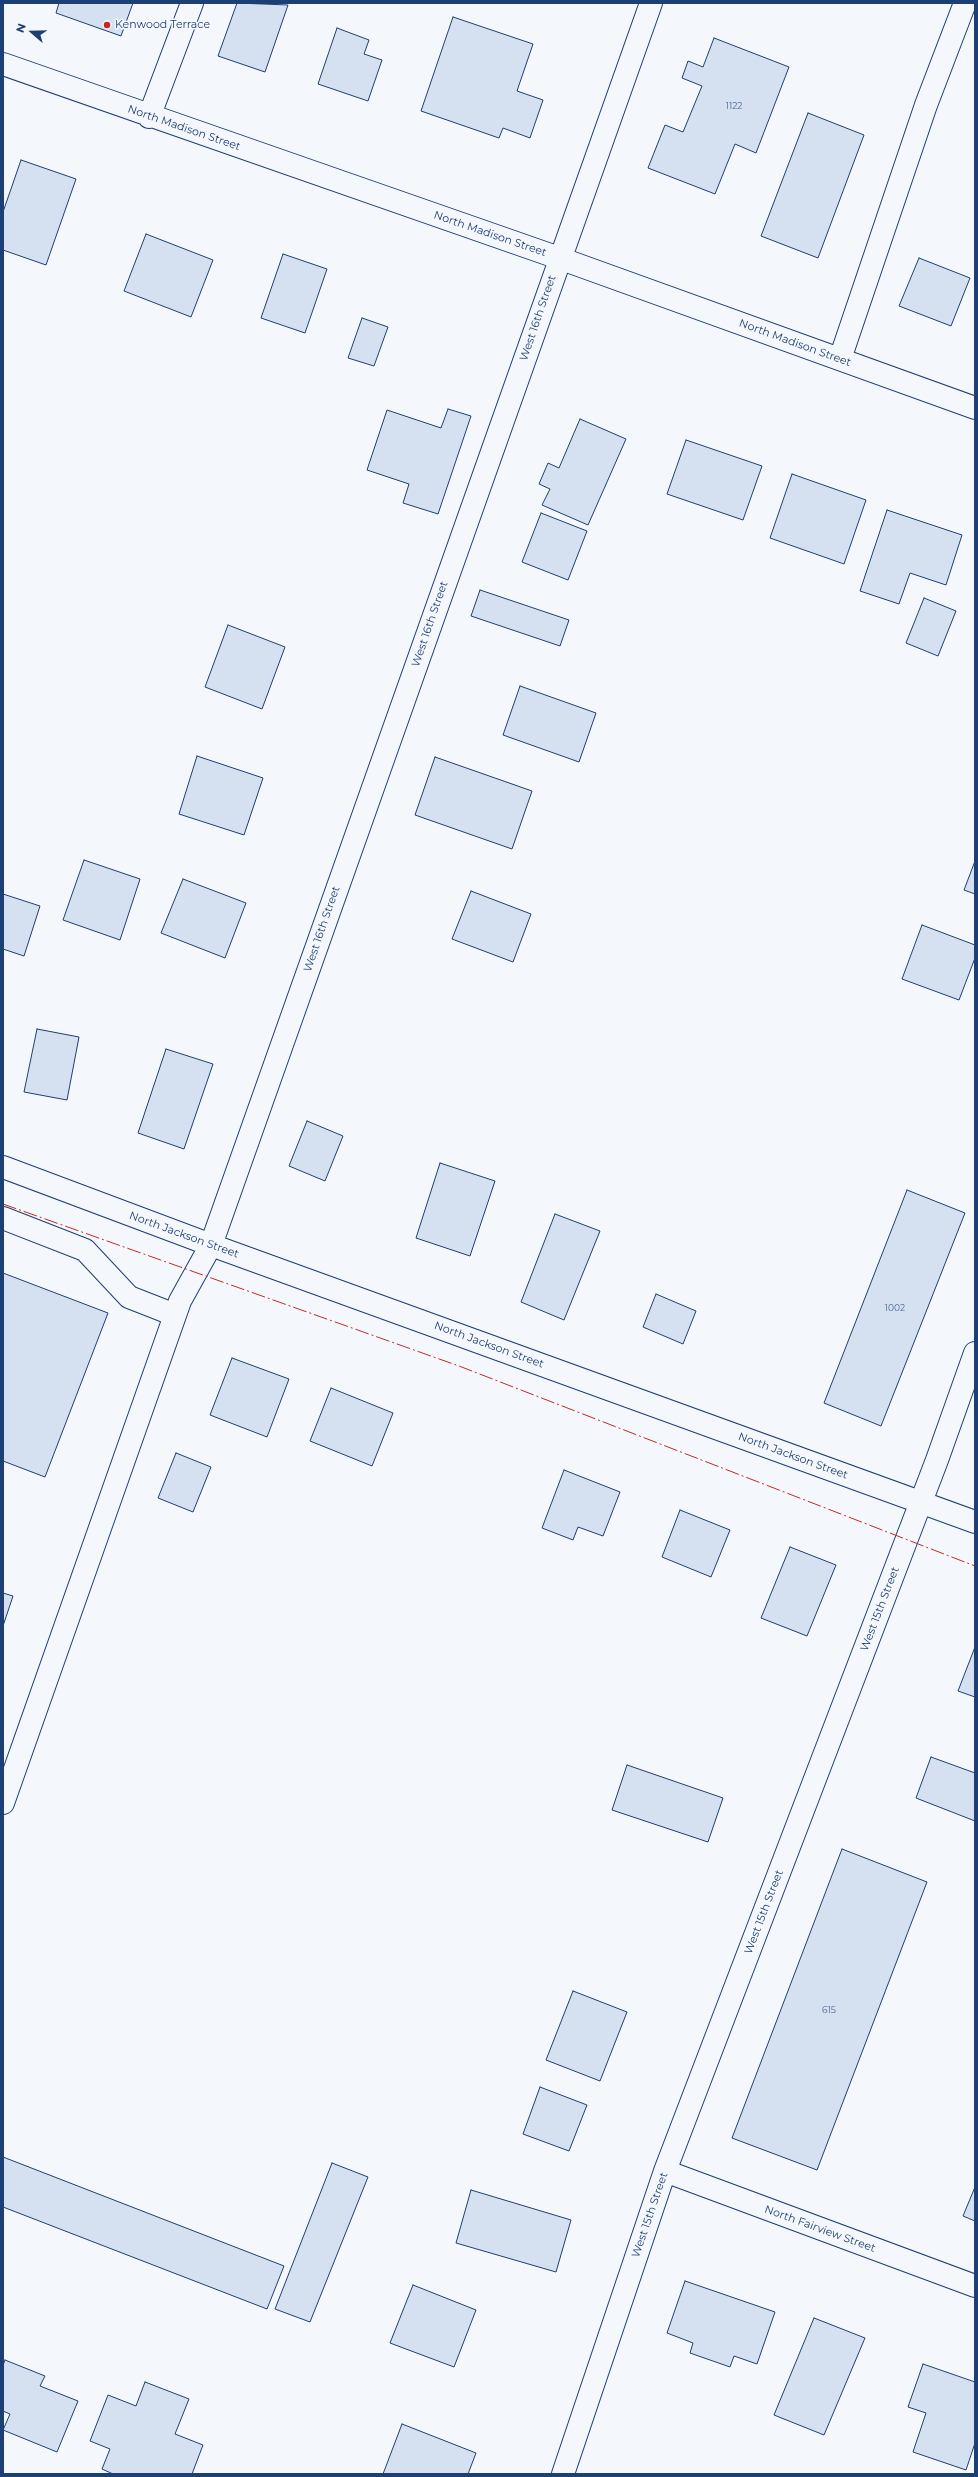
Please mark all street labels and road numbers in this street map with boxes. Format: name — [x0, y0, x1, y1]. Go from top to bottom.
street label: North Madison Street — [126, 102, 242, 154]
street label: North Madison Street — [432, 208, 548, 260]
street label: West 16th Street — [517, 273, 559, 363]
street label: North Madison Street — [737, 317, 853, 369]
street label: West 16th Street — [409, 579, 451, 669]
street label: West 16th Street — [301, 884, 343, 974]
street label: North Jackson Street — [127, 1209, 241, 1261]
street label: North Jackson Street — [432, 1319, 546, 1371]
street label: North Jackson Street — [736, 1430, 850, 1482]
street label: West 15th Street — [858, 1565, 902, 1653]
street label: West 15th Street — [742, 1868, 786, 1956]
street label: West 15th Street — [629, 2171, 671, 2259]
street label: North Fairview Street — [763, 2203, 877, 2255]

